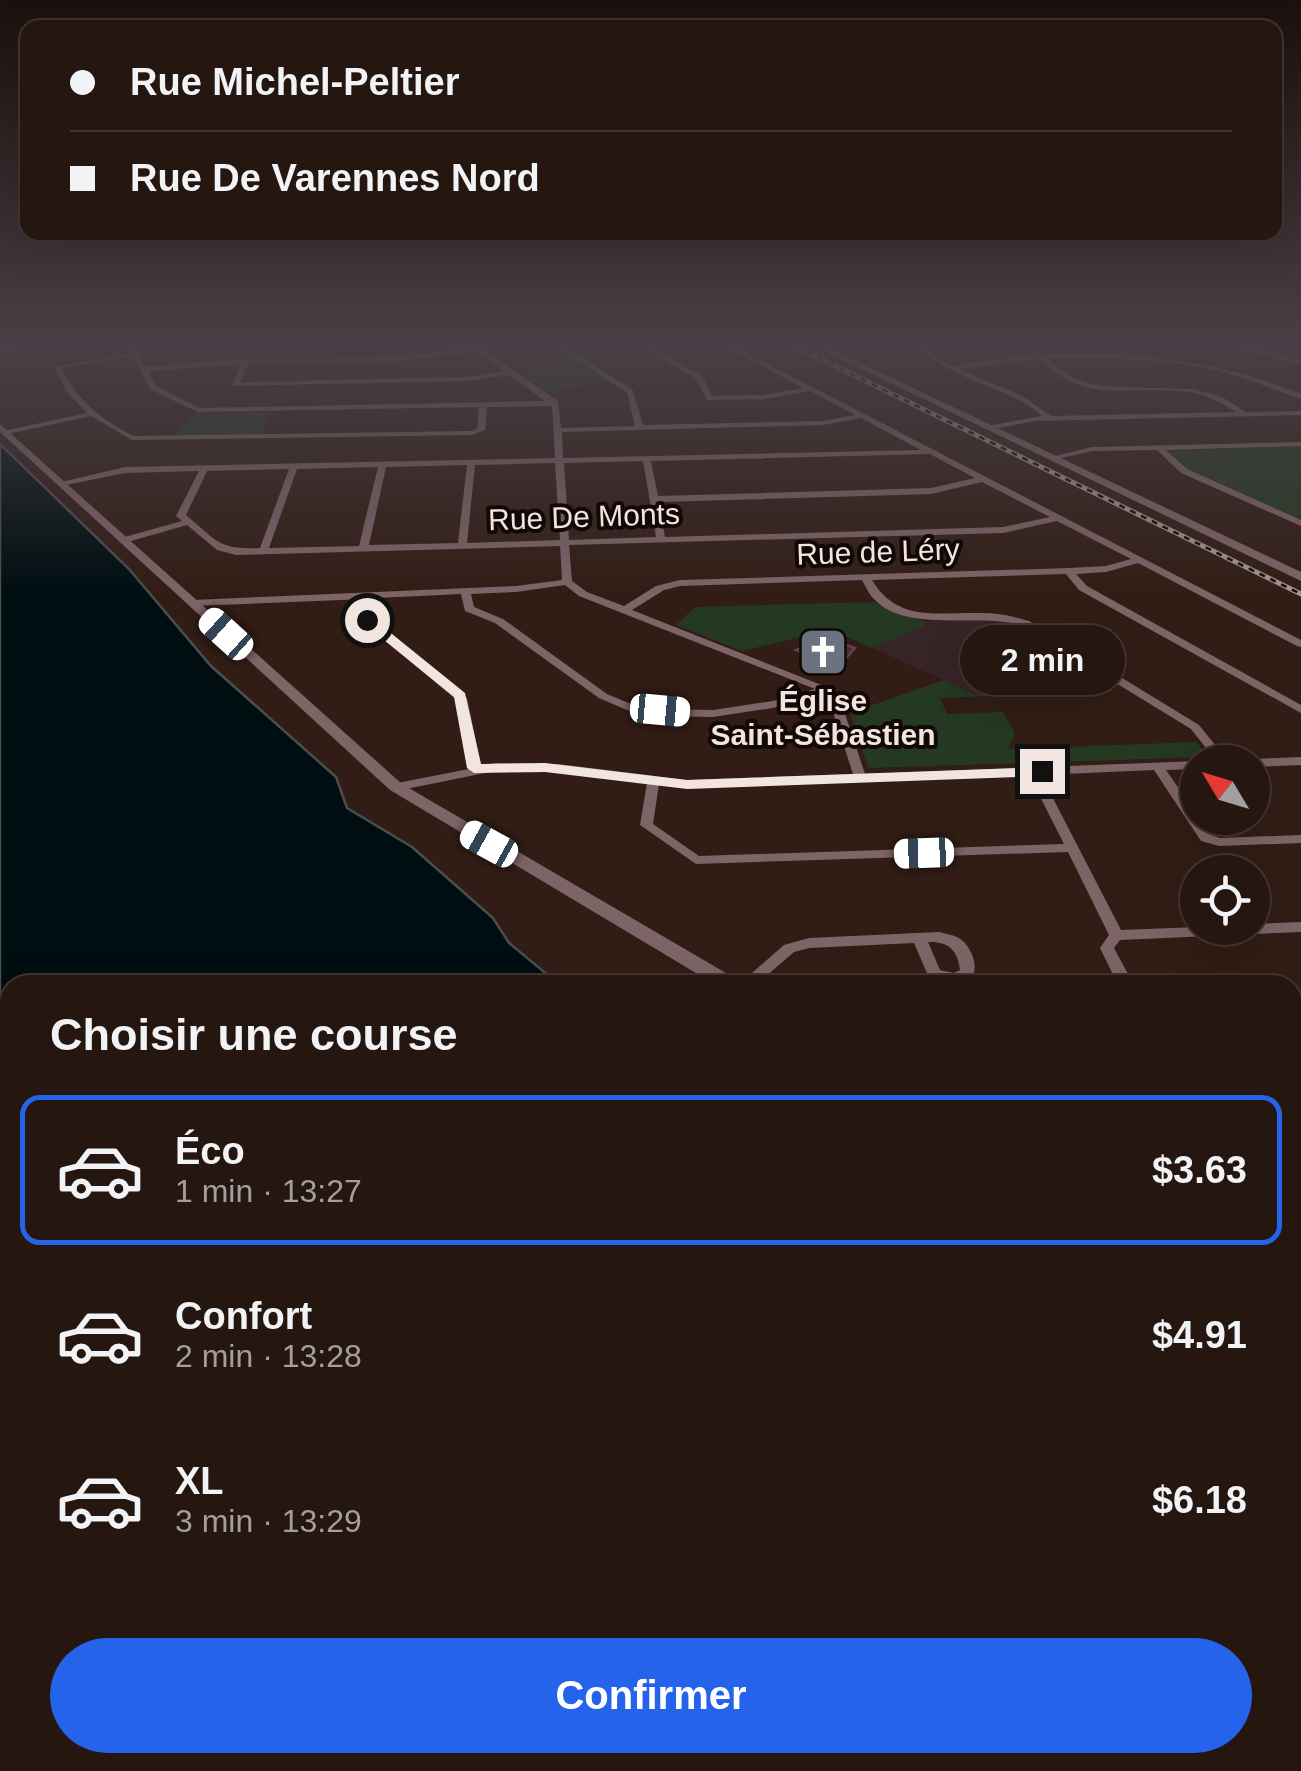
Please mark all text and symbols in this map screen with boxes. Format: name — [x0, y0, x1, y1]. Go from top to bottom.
text: Rue Michel-Peltier — [130, 61, 459, 103]
text: Rue De Varennes Nord — [130, 157, 540, 199]
street label: Rue De Monts — [488, 497, 680, 536]
street label: Rue de Léry — [796, 532, 960, 571]
route start — [345, 598, 390, 643]
car — [194, 603, 258, 665]
church icon: Église Saint-Sébastien — [797, 626, 849, 678]
callout: 2 min — [960, 626, 1124, 696]
text: 2 min — [1001, 642, 1084, 678]
place label: Église Saint-Sébastien — [710, 684, 936, 751]
car — [629, 692, 691, 728]
north arrow — [1180, 745, 1270, 835]
map controls — [1180, 745, 1270, 945]
route end — [1020, 749, 1065, 794]
car — [455, 816, 523, 872]
car — [893, 837, 955, 869]
button: locate — [1180, 855, 1270, 945]
text: Choisir une course — [50, 1009, 458, 1060]
icon: car — [55, 1125, 145, 1215]
text: Éco — [175, 1130, 245, 1172]
text: $3.63 — [1152, 1149, 1247, 1191]
text: 1 min · 13:27 — [175, 1173, 362, 1209]
icon: car — [55, 1290, 145, 1380]
text: Confort — [175, 1295, 312, 1337]
text: $4.91 — [1152, 1314, 1247, 1356]
text: 2 min · 13:28 — [175, 1338, 362, 1374]
icon: car — [55, 1455, 145, 1545]
text: XL — [175, 1460, 224, 1502]
text: $6.18 — [1152, 1479, 1247, 1521]
text: 3 min · 13:29 — [175, 1503, 362, 1539]
button: Confirmer — [50, 1638, 1252, 1753]

